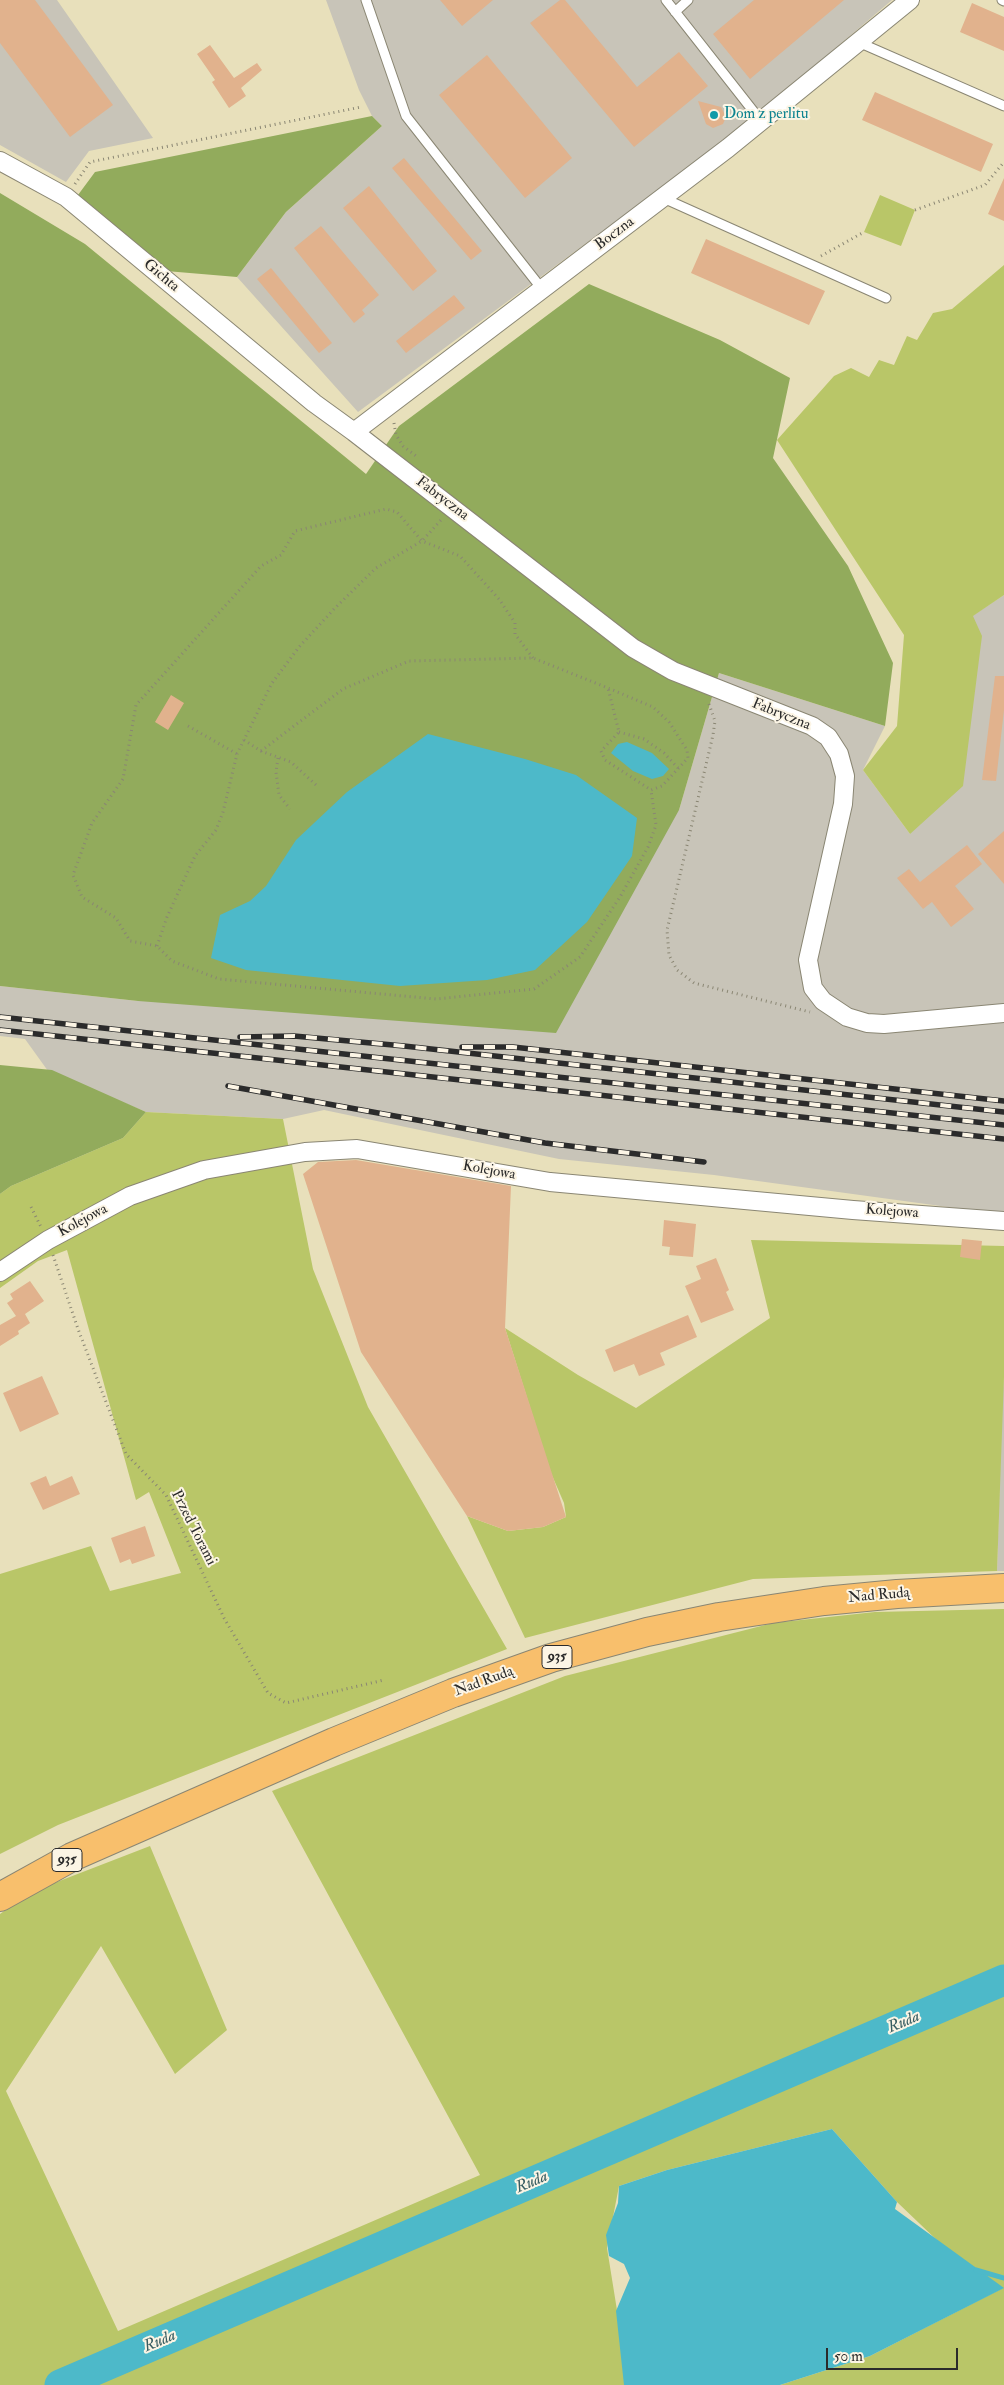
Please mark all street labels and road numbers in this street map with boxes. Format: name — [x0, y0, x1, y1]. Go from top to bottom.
street label: Boczna — [592, 213, 638, 255]
street label: Gichta — [139, 256, 183, 296]
street label: Fabryczna — [412, 473, 472, 525]
street label: Fabryczna — [749, 695, 813, 735]
street label: Kolejowa — [461, 1157, 517, 1185]
street label: Kolejowa — [55, 1201, 111, 1241]
street label: Kolejowa — [865, 1201, 919, 1223]
street label: Przed Torami — [166, 1487, 220, 1569]
street label: Nad Rudą — [847, 1584, 911, 1608]
road number: 935 — [542, 1645, 572, 1668]
street label: Nad Rudą — [452, 1663, 516, 1701]
road number: 935 — [52, 1848, 82, 1872]

